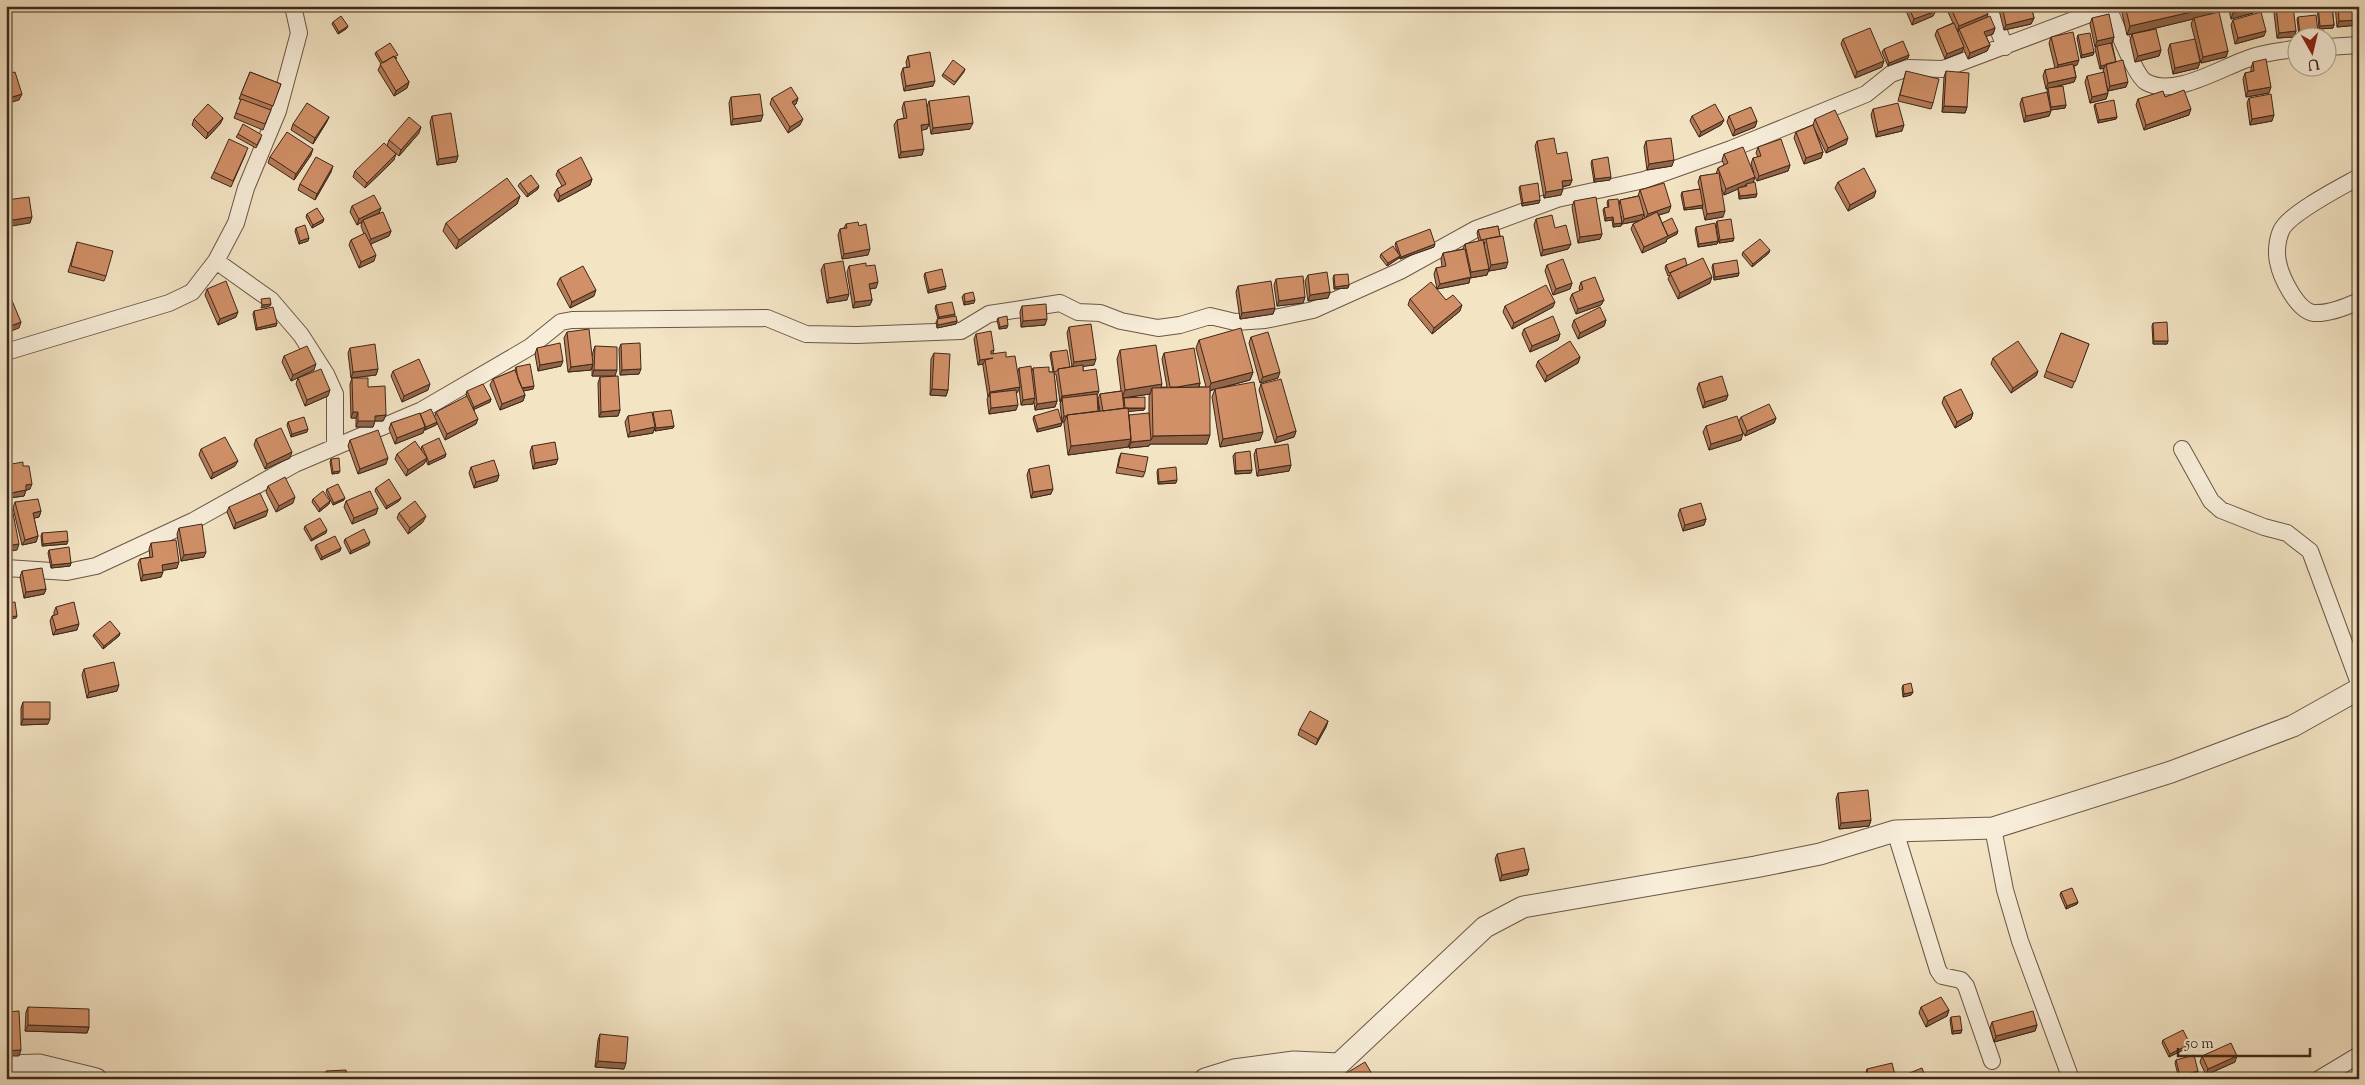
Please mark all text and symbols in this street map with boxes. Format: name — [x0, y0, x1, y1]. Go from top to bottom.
north arrow — [2288, 28, 2338, 78]
text: U — [2306, 52, 2321, 74]
scale bar — [2178, 1025, 2310, 1057]
text: 50 m — [2184, 1034, 2214, 1055]

